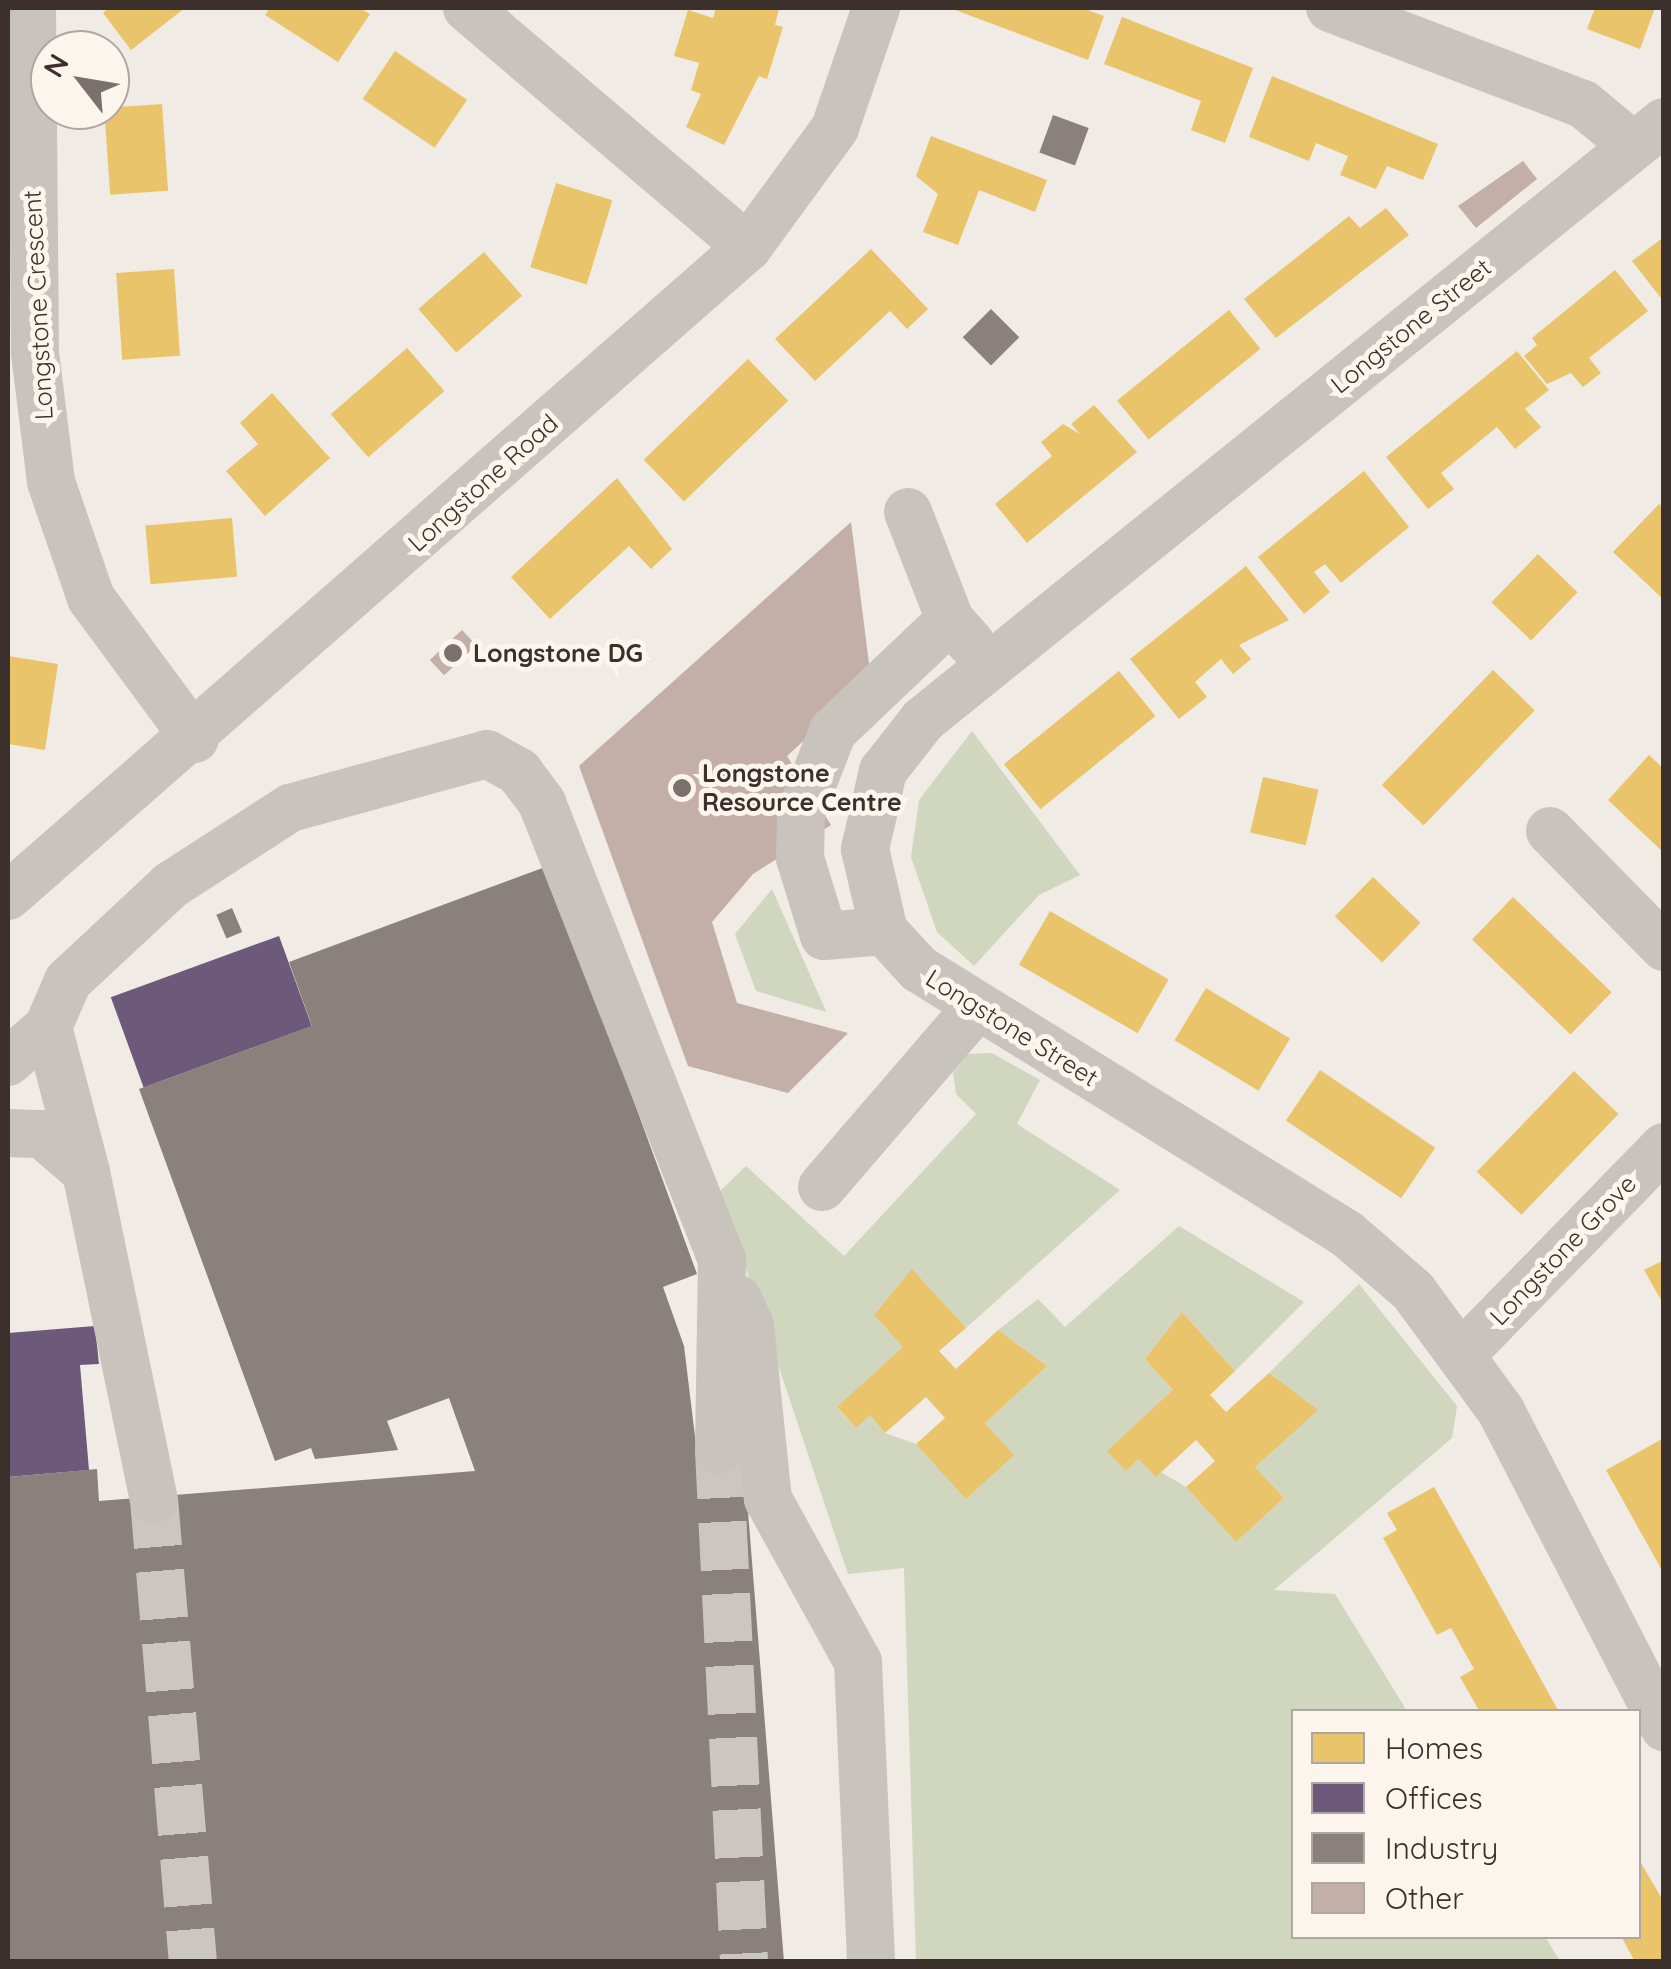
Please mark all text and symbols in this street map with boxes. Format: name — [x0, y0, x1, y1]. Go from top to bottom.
north arrow — [30, 30, 130, 130]
text: N — [35, 47, 76, 83]
street label: Longstone Crescent — [17, 189, 59, 421]
street label: Longstone Street — [1325, 252, 1497, 400]
street label: Longstone Road — [402, 408, 564, 558]
place label: Longstone DG — [473, 638, 643, 668]
marker: Longstone DG — [442, 642, 464, 664]
place label: Longstone Resource Centre — [702, 759, 902, 818]
marker: Longstone Resource Centre — [671, 777, 693, 799]
street label: Longstone Street — [920, 963, 1104, 1093]
street label: Longstone Grove — [1484, 1169, 1642, 1331]
legend — [1291, 1709, 1641, 1939]
text: Homes — [1385, 1729, 1483, 1767]
text: Offices — [1385, 1779, 1483, 1817]
text: Industry — [1385, 1829, 1498, 1867]
text: Other — [1385, 1879, 1464, 1917]

